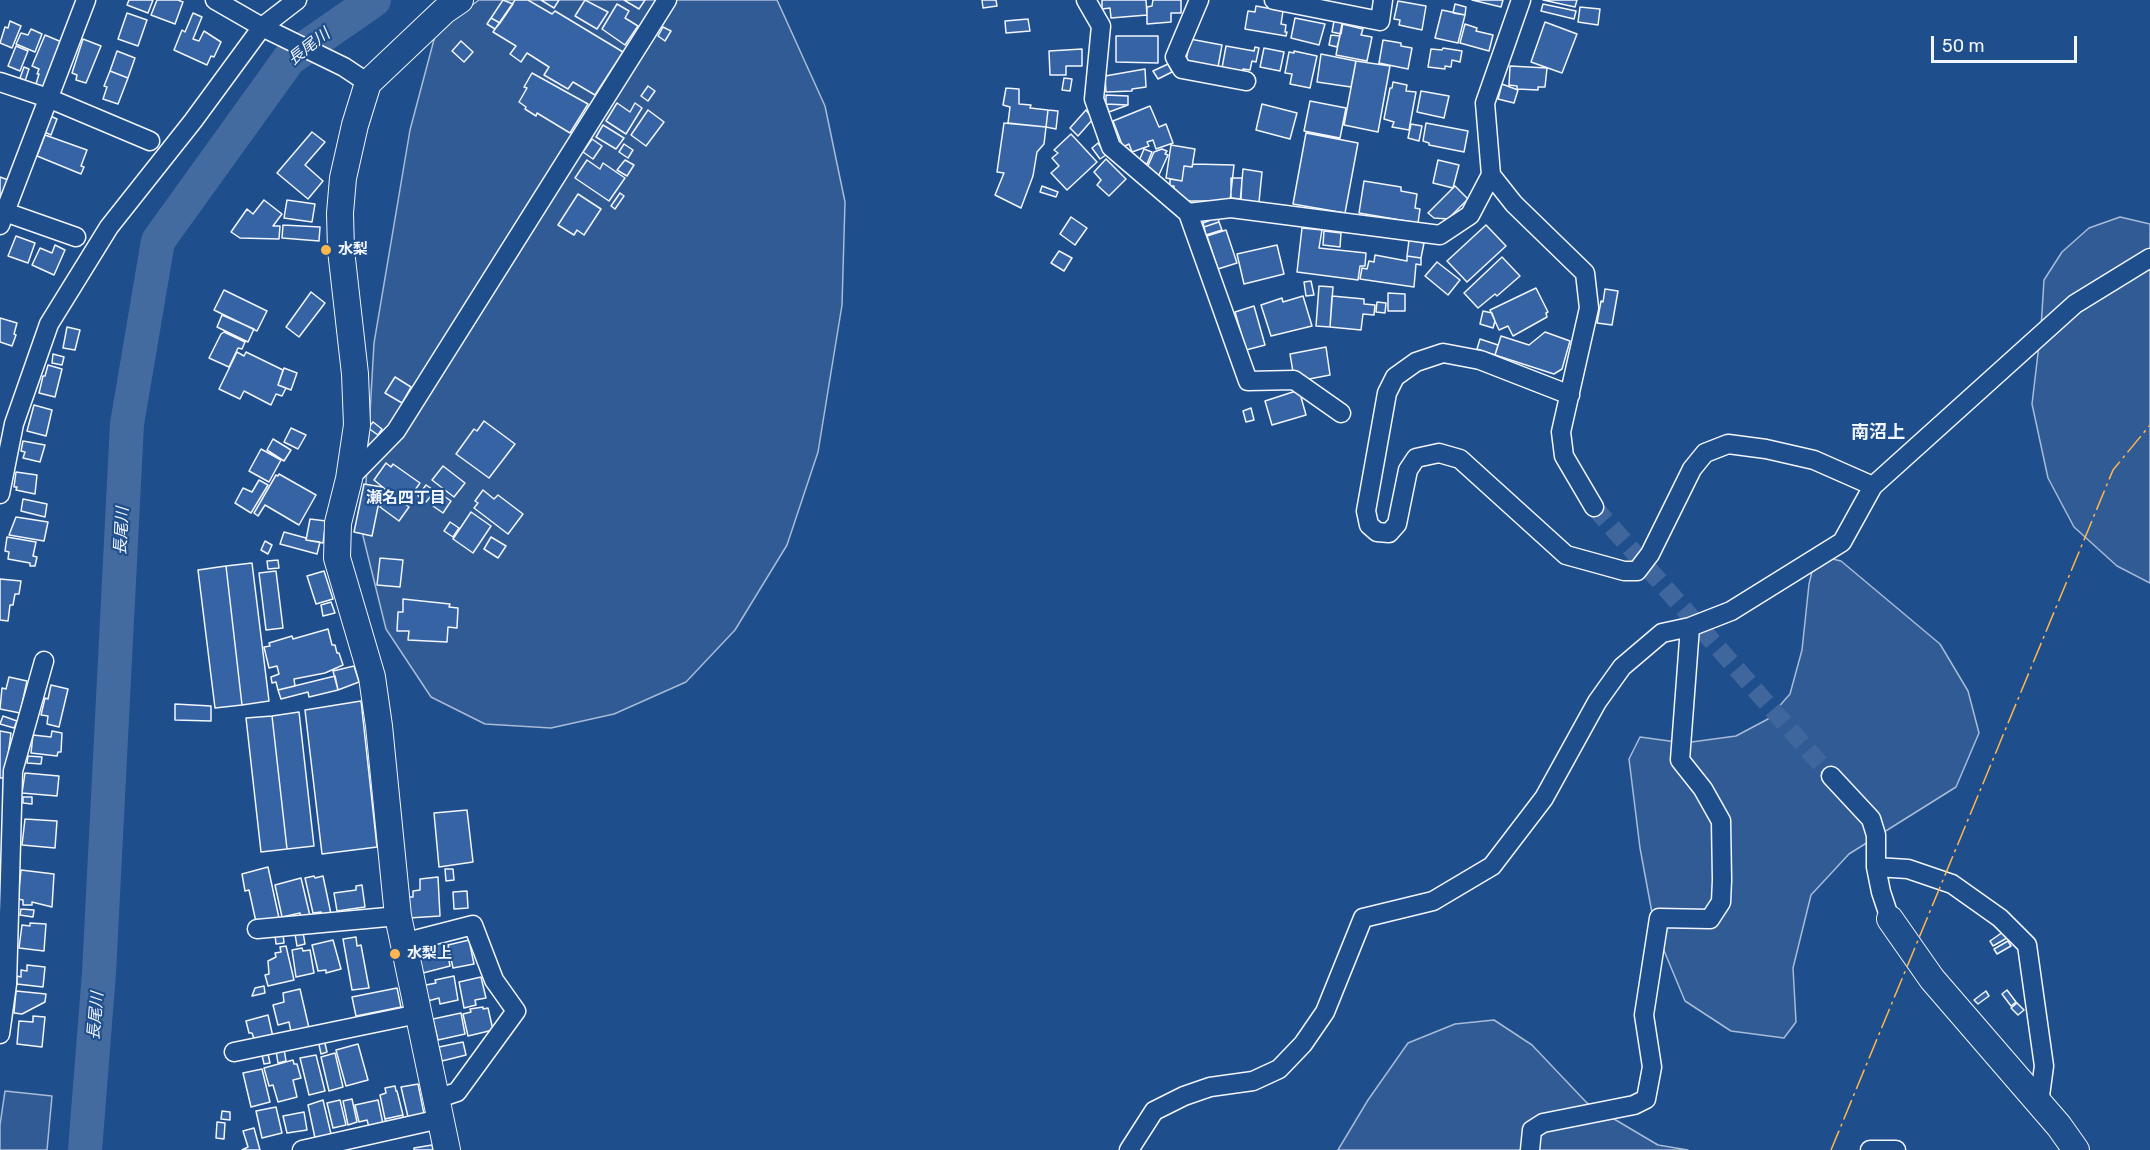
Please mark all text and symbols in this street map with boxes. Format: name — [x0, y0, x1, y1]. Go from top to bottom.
scale bar — [1934, 24, 2080, 62]
water label: 長尾川 — [284, 25, 334, 69]
text: 50 m — [1942, 35, 1985, 57]
place label: 水梨 — [338, 241, 368, 259]
marker: 水梨 — [319, 243, 333, 257]
district label: 南沼上 — [1851, 422, 1905, 444]
district label: 瀬名四丁目 — [366, 488, 446, 508]
water label: 長尾川 — [111, 507, 133, 555]
place label: 水梨上 — [407, 945, 452, 963]
marker: 水梨上 — [388, 947, 402, 961]
water label: 長尾川 — [84, 991, 108, 1041]

